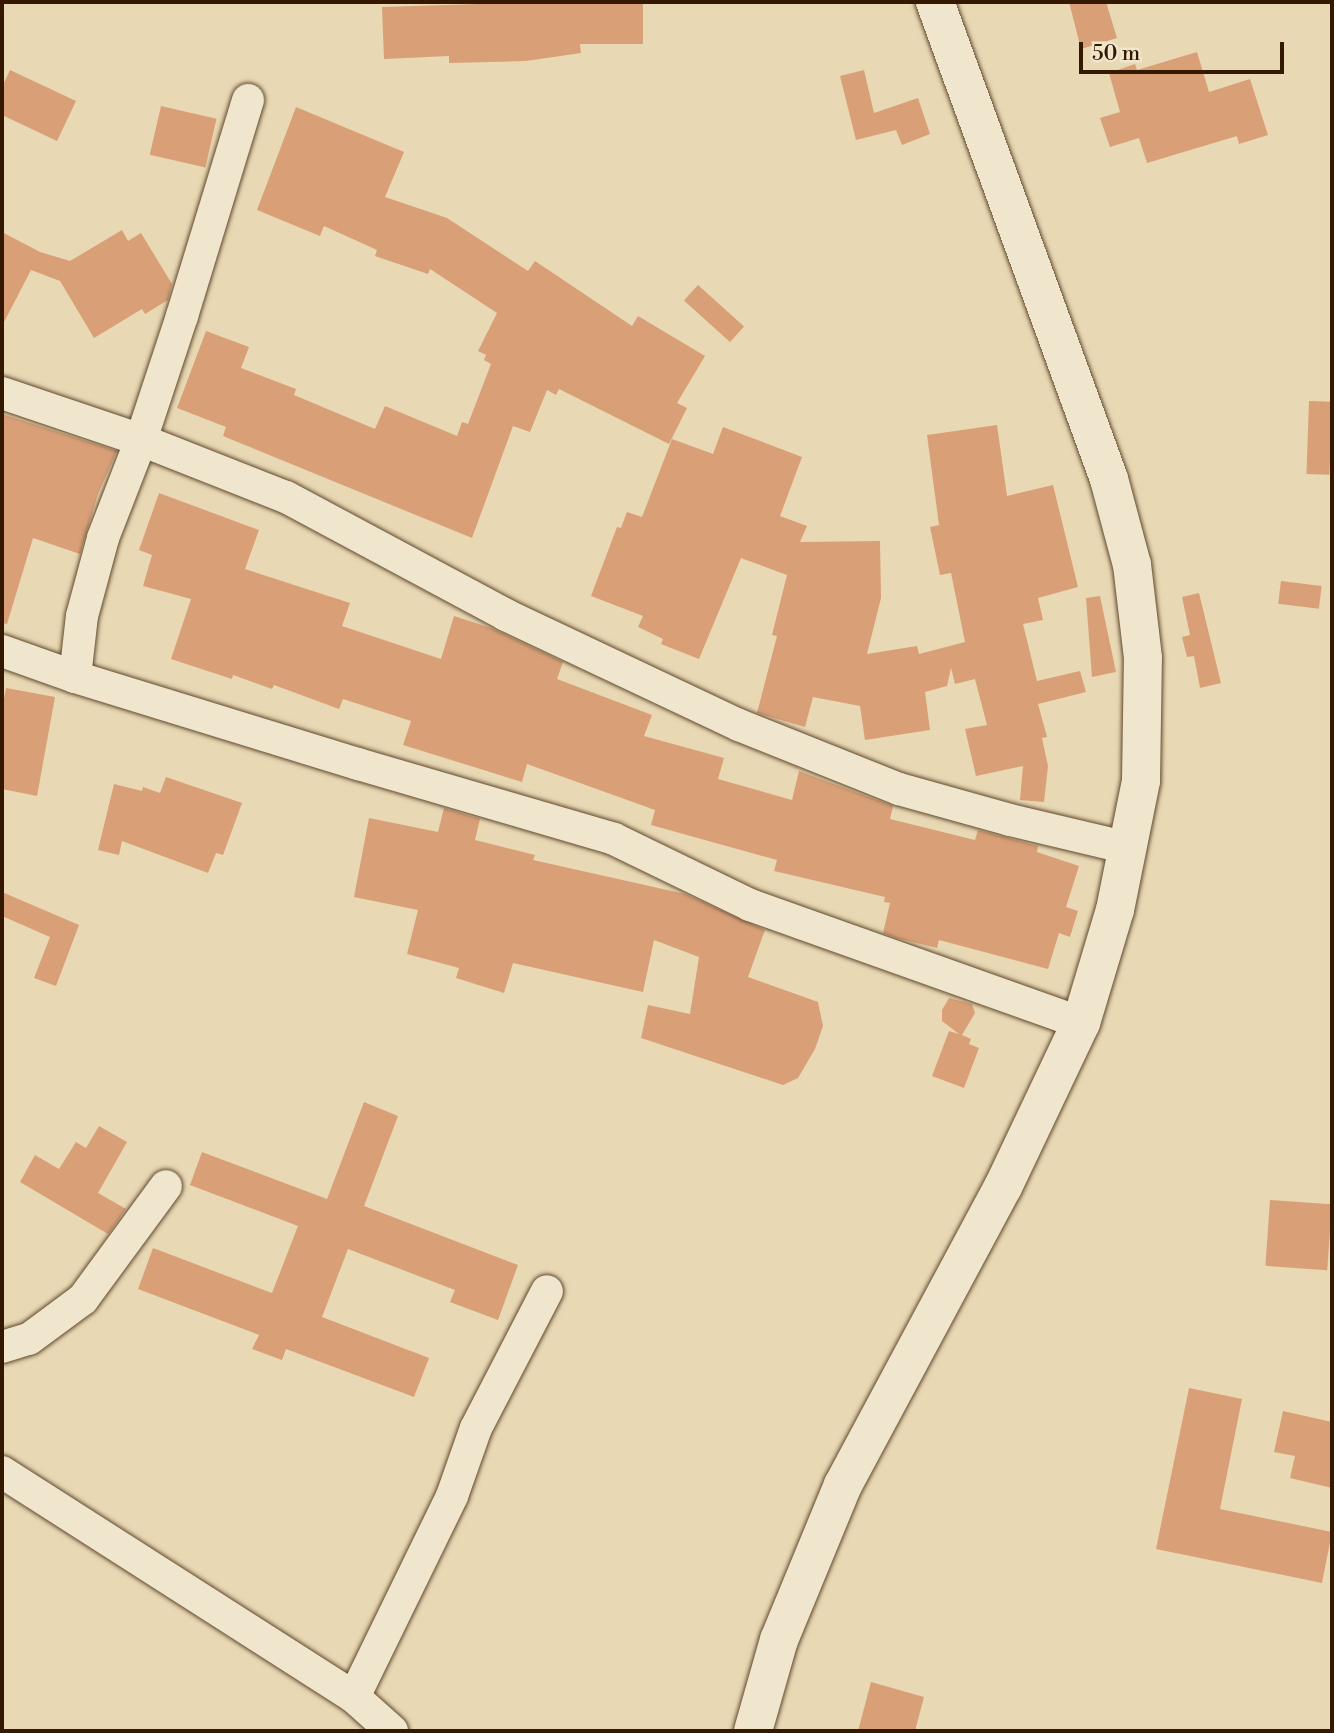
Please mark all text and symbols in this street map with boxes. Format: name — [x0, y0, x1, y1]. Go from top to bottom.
scale bar — [1082, 28, 1287, 72]
text: 50 m — [1092, 41, 1140, 67]

